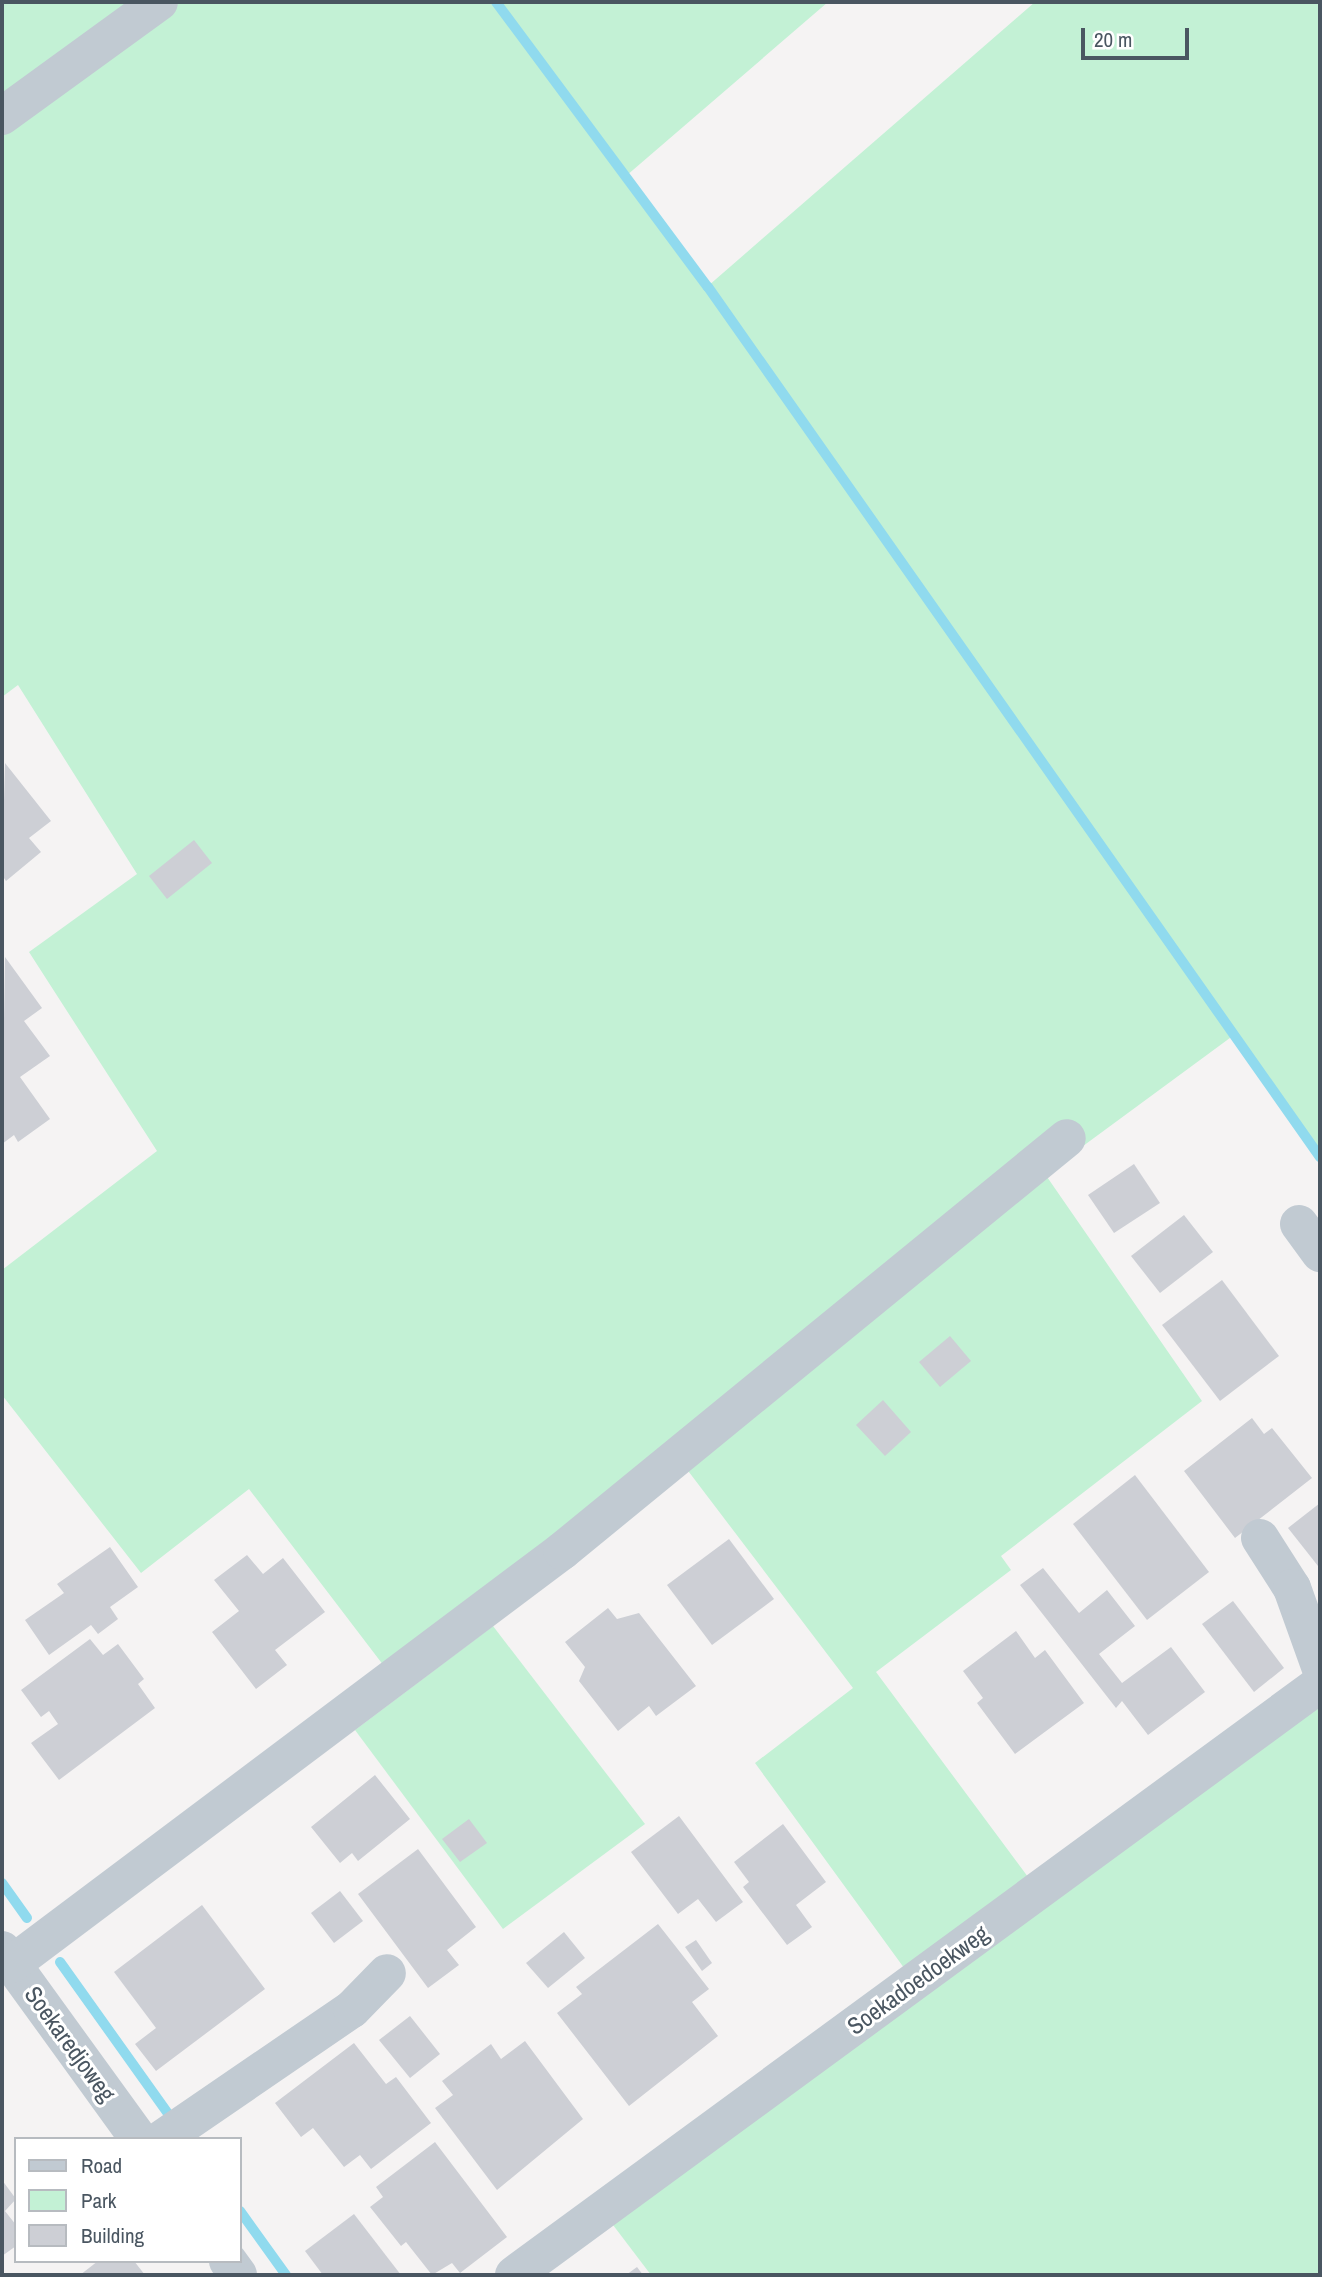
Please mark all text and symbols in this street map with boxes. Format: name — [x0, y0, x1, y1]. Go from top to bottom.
scale bar — [1084, 14, 1192, 58]
text: 20 m — [1094, 25, 1132, 54]
street label: Soekadoedoekweg — [842, 1919, 994, 2041]
street label: Soekaredjoweg — [18, 1981, 122, 2107]
legend — [14, 2137, 242, 2263]
text: Road — [81, 2151, 122, 2180]
text: Park — [81, 2186, 116, 2215]
text: Building — [81, 2221, 144, 2250]

